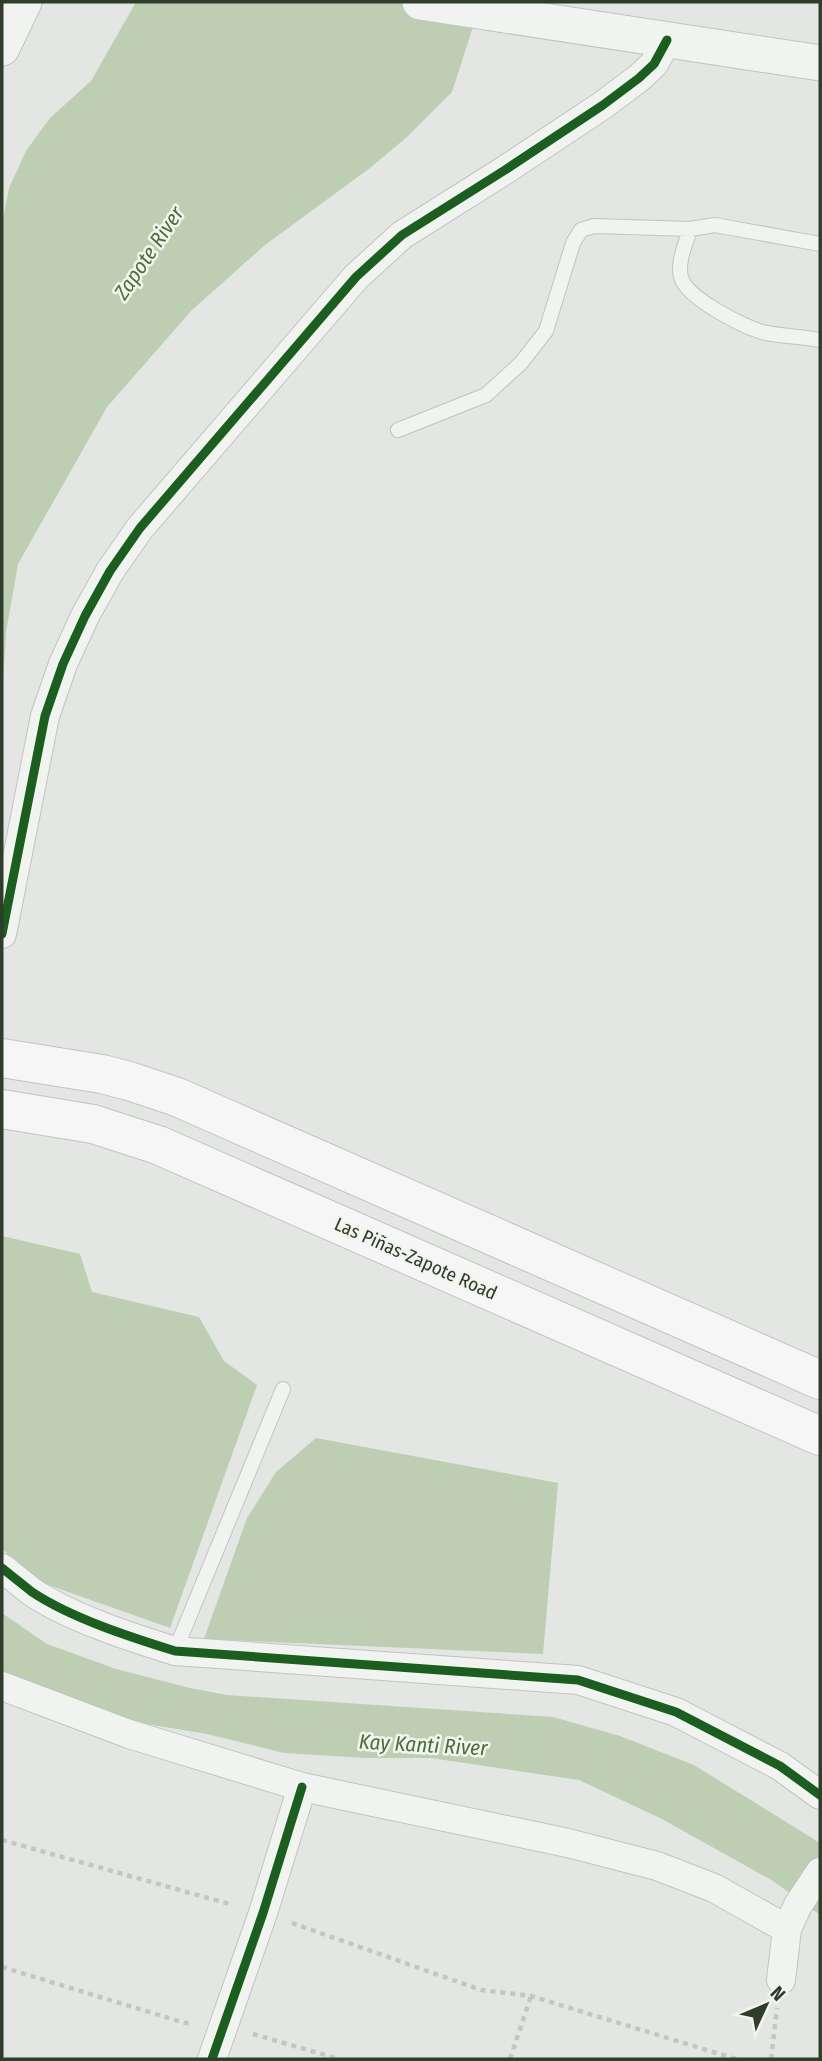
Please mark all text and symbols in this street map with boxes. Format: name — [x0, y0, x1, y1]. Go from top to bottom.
water label: Zapote River — [108, 201, 190, 305]
street label: Las Piñas-Zapote Road — [331, 1212, 501, 1305]
water label: Kay Kanti River — [358, 1729, 489, 1761]
north arrow — [731, 1970, 801, 2040]
text: N — [766, 1981, 790, 2006]

